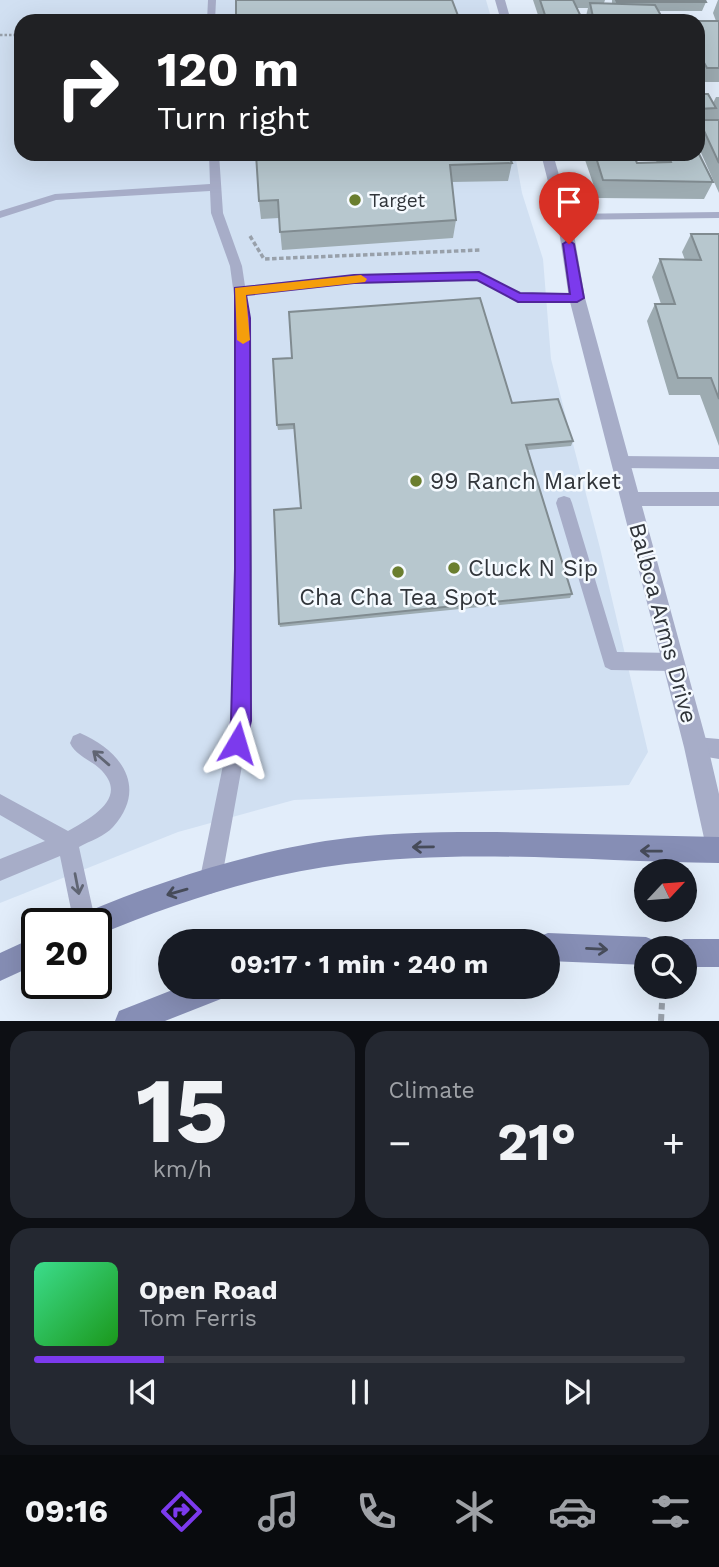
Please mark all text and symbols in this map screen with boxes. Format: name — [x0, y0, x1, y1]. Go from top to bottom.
text: 120 m — [157, 40, 299, 98]
icon: right — [42, 42, 133, 133]
text: Turn right — [157, 99, 309, 137]
pin — [539, 172, 599, 244]
icon: arrive — [550, 183, 588, 221]
place label: Target — [369, 189, 425, 212]
marker: Target — [347, 192, 363, 208]
place label: 99 Ranch Market — [430, 468, 621, 495]
marker: 99 Ranch Market — [408, 473, 424, 489]
street label: Balboa Arms Drive — [623, 520, 703, 726]
place label: Cluck N Sip — [468, 555, 598, 582]
marker: Cluck N Sip — [446, 560, 462, 576]
marker: Cha Cha Tea Spot — [390, 564, 406, 580]
place label: Cha Cha Tea Spot — [299, 584, 497, 611]
position arrow — [200, 706, 274, 780]
one-way arrow — [92, 750, 110, 766]
one-way arrow — [412, 841, 435, 854]
one-way arrow — [640, 844, 663, 858]
north arrow — [634, 859, 696, 922]
map controls — [634, 859, 697, 999]
one-way arrow — [70, 872, 84, 895]
one-way arrow — [166, 887, 188, 900]
speed limit sign: 20 — [21, 908, 112, 999]
button: search — [634, 936, 697, 999]
one-way arrow — [585, 943, 608, 956]
text: 09:17 · 1 min · 240 m — [230, 949, 488, 979]
text: 15 — [136, 1057, 228, 1164]
text: Climate — [389, 1077, 475, 1104]
text: 21° — [497, 1112, 576, 1173]
text: − — [389, 1121, 411, 1165]
text: + — [662, 1121, 685, 1165]
text: km/h — [153, 1156, 212, 1183]
text: Open Road — [139, 1275, 277, 1305]
text: Tom Ferris — [139, 1305, 257, 1332]
icon: previous — [124, 1373, 162, 1411]
icon: pause — [341, 1373, 379, 1411]
icon: next — [558, 1373, 596, 1411]
icon: directions — [157, 1487, 206, 1536]
icon: music — [254, 1487, 303, 1536]
icon: phone — [352, 1487, 401, 1536]
icon: climate — [450, 1487, 499, 1536]
icon: car — [548, 1487, 597, 1536]
icon: filters — [646, 1487, 695, 1536]
text: 09:16 — [24, 1492, 108, 1530]

